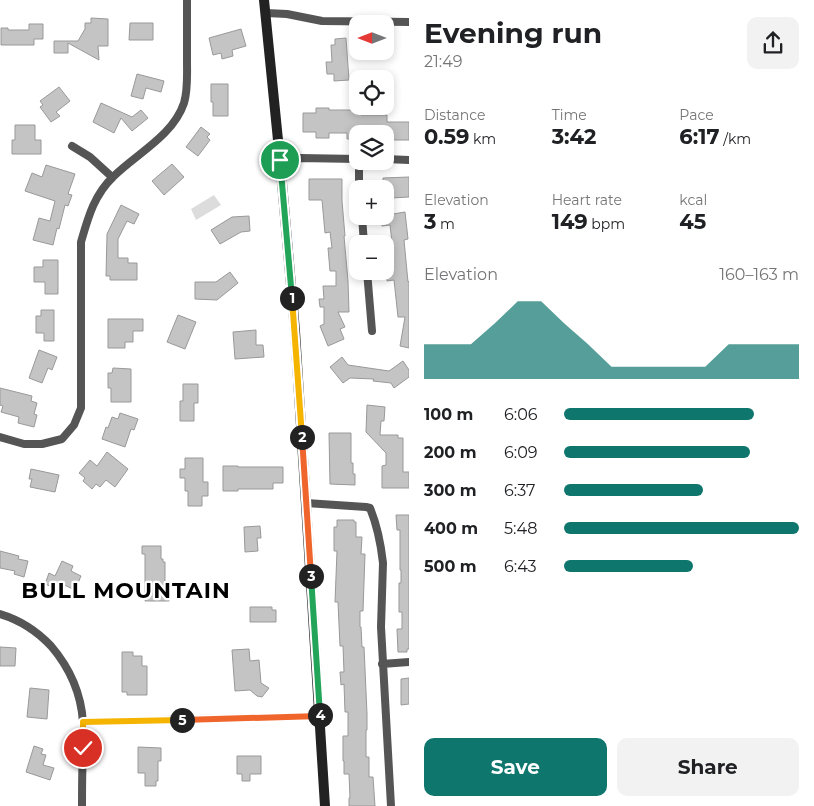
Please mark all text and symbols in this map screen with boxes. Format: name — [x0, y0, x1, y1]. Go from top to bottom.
north arrow — [349, 15, 394, 60]
map controls — [349, 15, 394, 280]
text: Evening run — [424, 16, 602, 50]
button: share — [747, 17, 799, 69]
text: 21:49 — [424, 52, 462, 71]
button: locate — [349, 70, 394, 115]
text: Distance — [424, 106, 486, 124]
text: Time — [552, 106, 587, 124]
text: Pace — [679, 106, 714, 124]
text: 0.59 — [424, 124, 469, 149]
text: 3:42 — [552, 124, 596, 149]
text: 6:17 — [679, 124, 719, 149]
button: layers — [349, 125, 394, 170]
text: km — [469, 130, 496, 148]
text: /km — [719, 130, 751, 148]
pin — [259, 139, 301, 181]
icon: arrive — [266, 146, 294, 174]
button: + — [349, 180, 394, 225]
text: Elevation — [424, 191, 489, 209]
text: Heart rate — [552, 191, 622, 209]
text: kcal — [679, 191, 707, 209]
text: 3 — [424, 209, 436, 234]
text: 149 — [552, 209, 588, 234]
text: 45 — [679, 209, 706, 234]
text: m — [436, 215, 455, 233]
text: bpm — [588, 215, 625, 233]
button: − — [349, 235, 394, 280]
text: Elevation — [424, 265, 498, 284]
text: 160–163 m — [719, 265, 799, 284]
pin: 1 — [280, 286, 304, 310]
text: 1 — [290, 289, 295, 307]
text: 100 m — [424, 405, 473, 424]
text: 6:06 — [504, 405, 537, 424]
pin: 2 — [290, 424, 314, 450]
text: 2 — [298, 428, 307, 446]
text: 200 m — [424, 443, 476, 462]
text: 6:09 — [504, 443, 537, 462]
text: 300 m — [424, 481, 477, 500]
text: 6:37 — [504, 481, 535, 500]
text: 400 m — [424, 519, 478, 538]
text: 5:48 — [504, 519, 537, 538]
text: 500 m — [424, 557, 477, 576]
text: 6:43 — [504, 557, 537, 576]
pin: 3 — [298, 564, 324, 588]
text: 3 — [307, 567, 316, 585]
district label: BULL MOUNTAIN — [21, 577, 231, 604]
pin: 4 — [308, 702, 332, 728]
text: 4 — [316, 706, 325, 724]
pin: 5 — [170, 708, 194, 732]
text: 5 — [178, 711, 187, 729]
pin — [62, 727, 104, 769]
icon: check — [69, 734, 97, 762]
button: Save — [424, 738, 607, 796]
button: Share — [617, 738, 799, 796]

